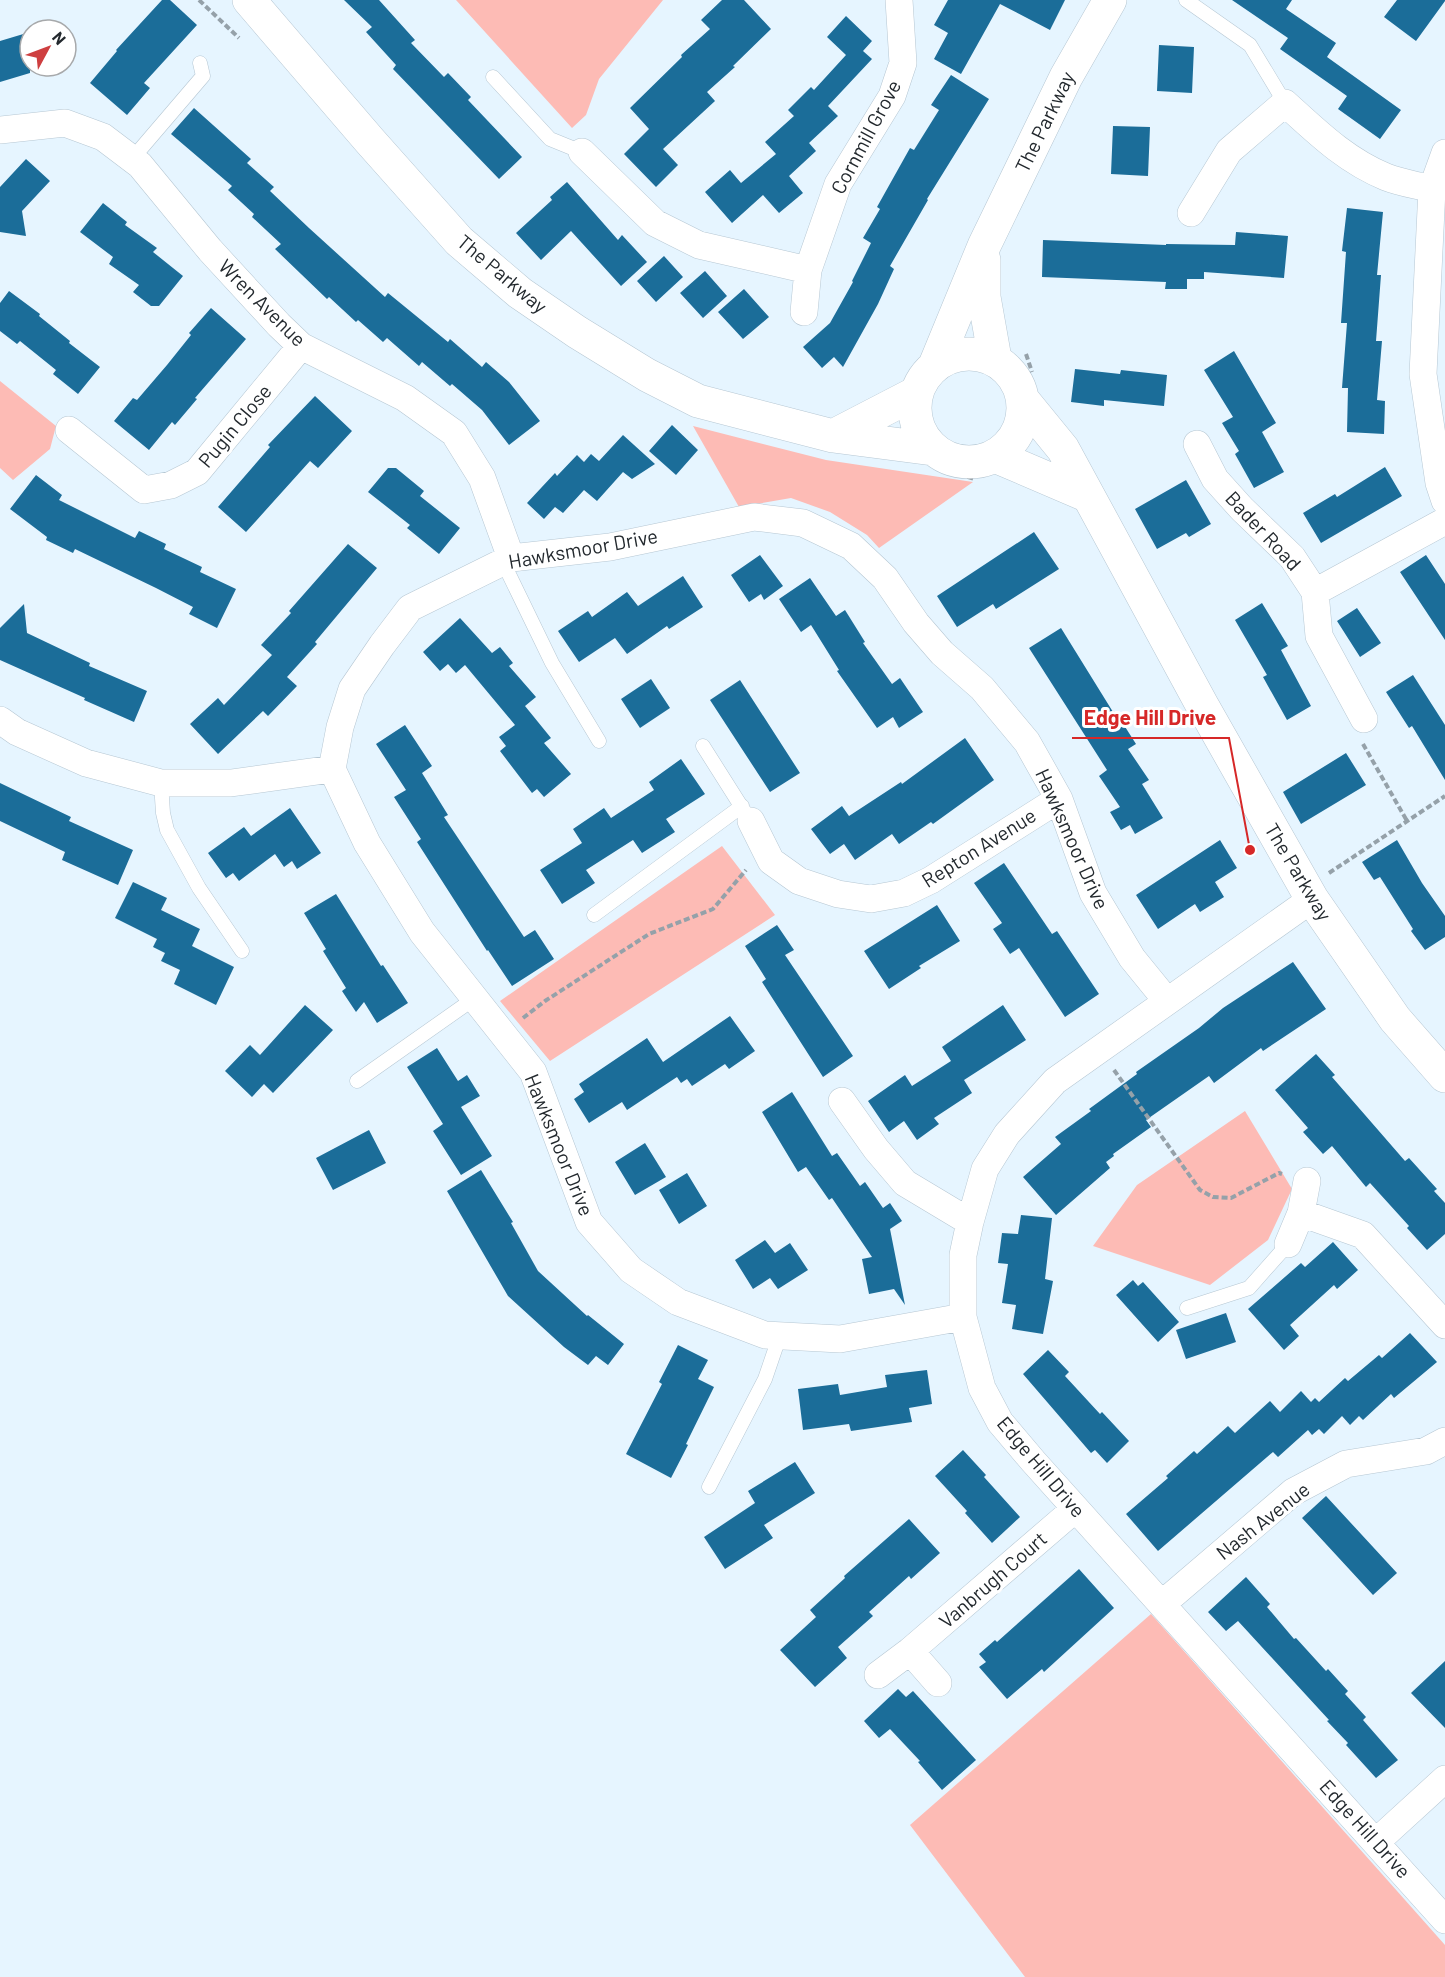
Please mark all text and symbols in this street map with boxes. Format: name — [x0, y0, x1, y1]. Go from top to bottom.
north arrow — [18, 18, 78, 78]
text: N — [49, 28, 70, 48]
street label: The Parkway — [1009, 67, 1079, 176]
street label: Cornmill Grove — [825, 75, 905, 198]
street label: The Parkway — [453, 229, 552, 318]
street label: Wren Avenue — [214, 254, 311, 351]
street label: Pugin Close — [193, 379, 276, 472]
street label: Bader Road — [1221, 486, 1307, 575]
street label: Hawksmoor Drive — [506, 523, 659, 573]
callout: Edge Hill Drive — [1072, 699, 1229, 738]
text: Edge Hill Drive — [1084, 704, 1216, 729]
street label: Hawksmoor Drive — [1031, 765, 1115, 913]
street label: Repton Avenue — [917, 803, 1040, 892]
street label: The Parkway — [1260, 818, 1337, 925]
street label: Hawksmoor Drive — [520, 1070, 599, 1219]
street label: Edge Hill Drive — [993, 1411, 1091, 1522]
street label: Nash Avenue — [1211, 1476, 1314, 1564]
street label: Vanbrugh Court — [934, 1526, 1051, 1633]
street label: Edge Hill Drive — [1315, 1774, 1416, 1883]

